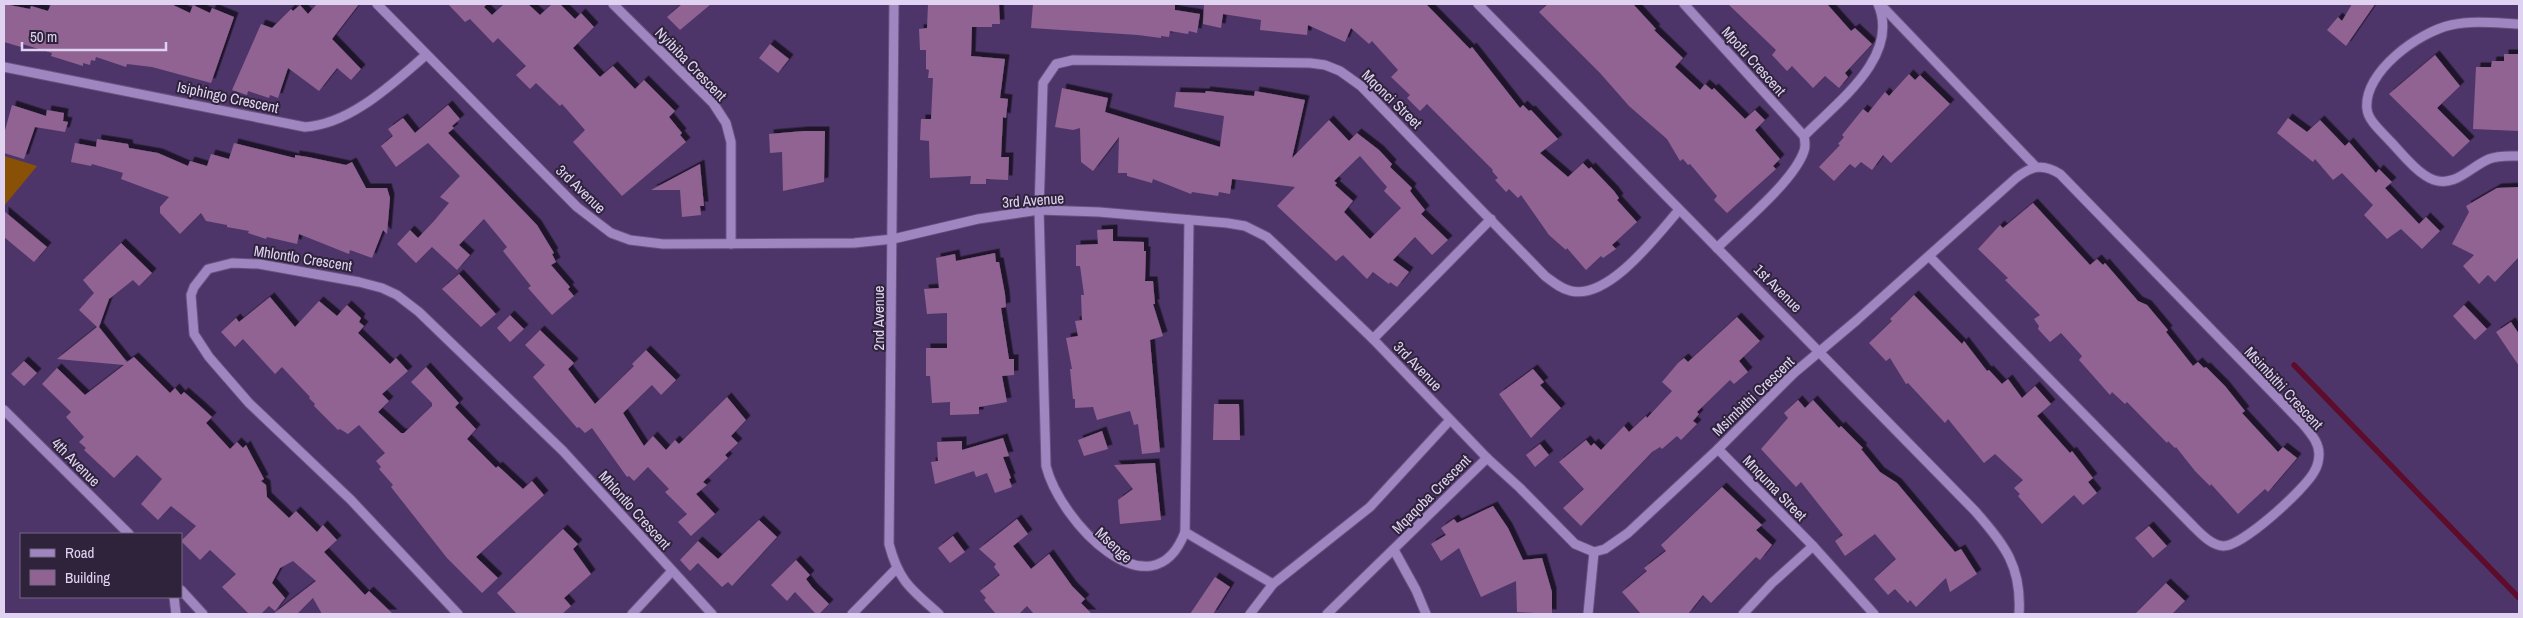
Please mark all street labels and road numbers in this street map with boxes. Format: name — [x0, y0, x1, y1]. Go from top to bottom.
street label: Mpofu Crescent — [1717, 22, 1791, 101]
street label: Nyibiba Crescent — [650, 23, 732, 106]
street label: Mqonci Street — [1357, 65, 1427, 134]
street label: Isiphingo Crescent — [175, 76, 281, 118]
street label: 3rd Avenue — [551, 160, 611, 218]
street label: 3rd Avenue — [1001, 187, 1065, 213]
street label: Mhlontlo Crescent — [252, 240, 354, 276]
street label: 1st Avenue — [1749, 259, 1807, 317]
street label: 2nd Avenue — [868, 285, 889, 350]
street label: 3rd Avenue — [1389, 336, 1447, 396]
street label: Msimbithi Crescent — [2240, 342, 2328, 435]
street label: Msimbithi Crescent — [1707, 351, 1799, 441]
street label: 4th Avenue — [47, 433, 105, 491]
street label: Mqaqoba Crescent — [1387, 449, 1476, 538]
street label: Mnquma Street — [1738, 450, 1812, 526]
street label: Mhlontlo Crescent — [594, 466, 676, 554]
street label: Msenge — [1091, 522, 1137, 568]

